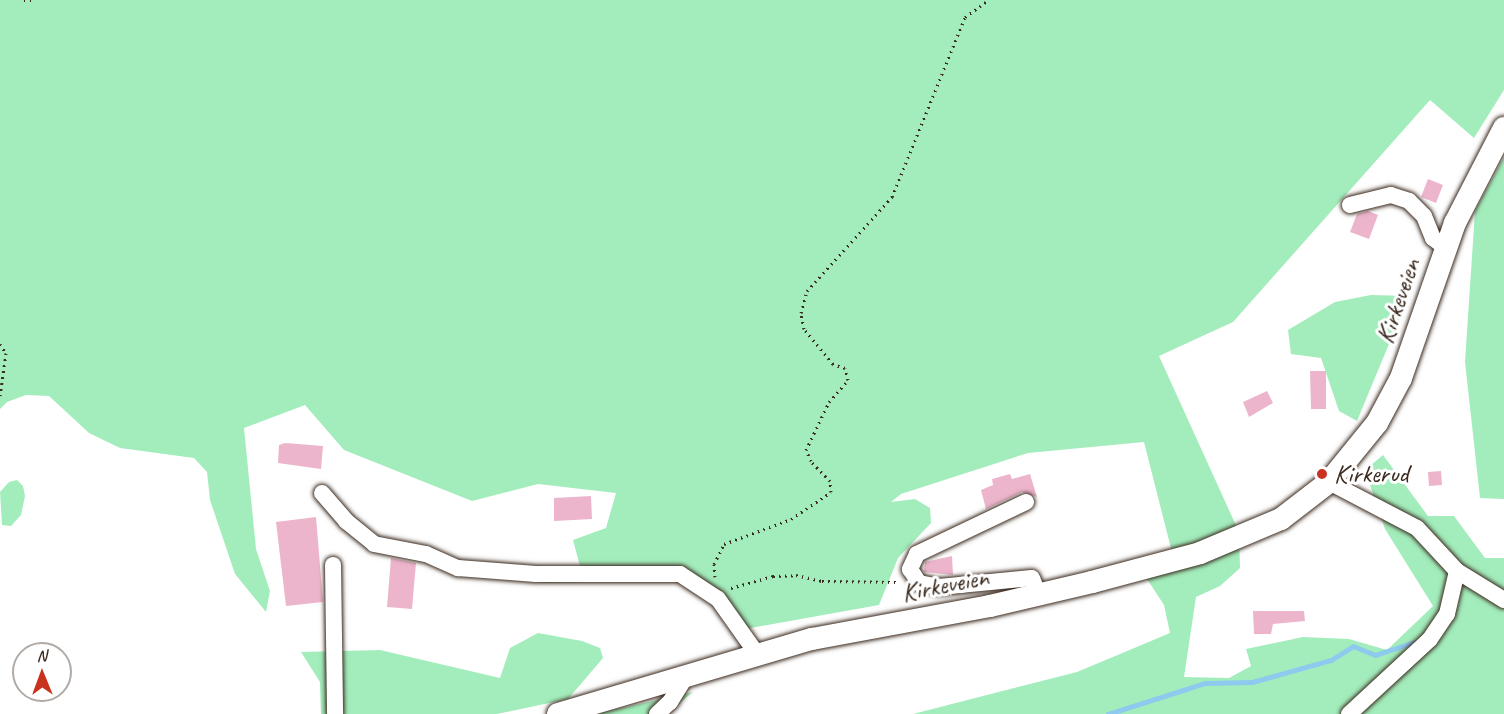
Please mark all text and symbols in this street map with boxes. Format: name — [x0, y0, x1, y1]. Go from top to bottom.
street label: Kirkeveien — [1369, 255, 1427, 347]
place label: Kirkerud — [1334, 458, 1409, 490]
marker: Kirkerud — [1315, 467, 1329, 481]
street label: Kirkeveien — [899, 561, 991, 609]
north arrow — [12, 642, 72, 702]
text: N — [37, 646, 47, 666]

